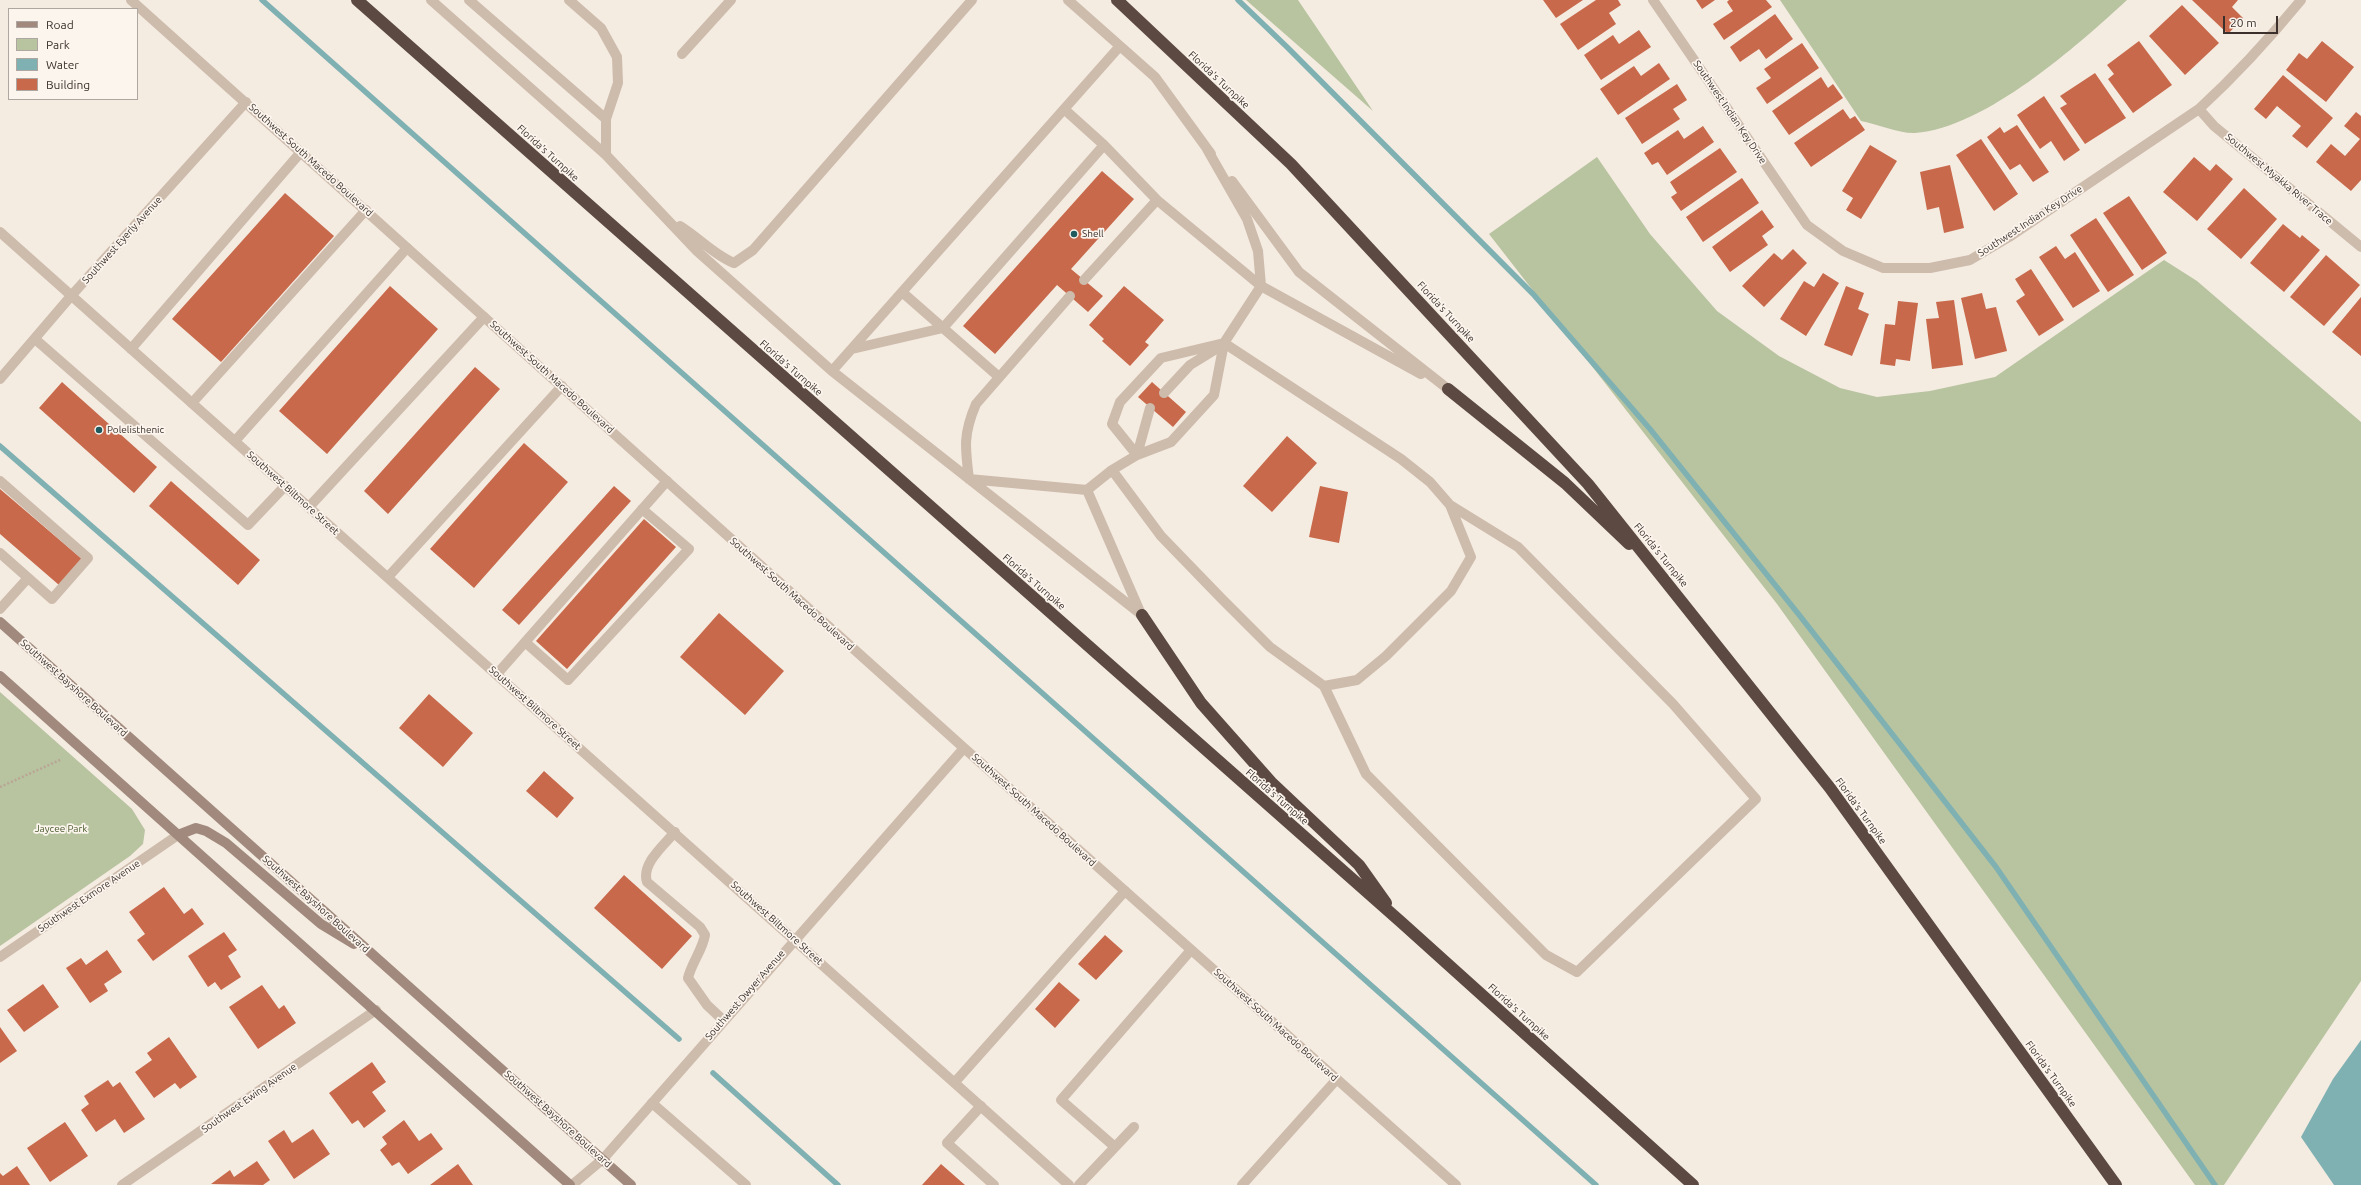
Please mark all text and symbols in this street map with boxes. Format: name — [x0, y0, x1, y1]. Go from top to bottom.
legend — [8, 8, 138, 100]
scale bar — [2225, 8, 2280, 34]
text: 20 m — [2230, 16, 2257, 29]
text: Road — [46, 18, 74, 31]
text: Park — [46, 38, 70, 51]
street label: Florida's Turnpike — [1186, 49, 1252, 111]
text: Water — [46, 58, 79, 71]
street label: Southwest Indian Key Drive — [1691, 58, 1769, 166]
text: Building — [46, 78, 90, 91]
street label: Southwest South Macedo Boulevard — [247, 101, 375, 219]
street label: Florida's Turnpike — [515, 122, 581, 184]
street label: Southwest Myakka River Trace — [2223, 131, 2335, 227]
street label: Southwest Indian Key Drive — [1975, 183, 2085, 259]
street label: Southwest Eyerly Avenue — [80, 194, 164, 286]
place label: Shell — [1082, 228, 1104, 240]
marker: Shell — [1069, 229, 1079, 239]
street label: Florida's Turnpike — [1415, 279, 1477, 345]
street label: Southwest South Macedo Boulevard — [488, 318, 616, 436]
street label: Florida's Turnpike — [757, 338, 825, 398]
place label: Polelisthenic — [107, 424, 164, 436]
marker: Polelisthenic — [94, 425, 104, 435]
street label: Southwest Biltmore Street — [245, 449, 341, 537]
street label: Florida's Turnpike — [1631, 521, 1691, 589]
street label: Southwest South Macedo Boulevard — [728, 535, 856, 653]
street label: Florida's Turnpike — [1000, 552, 1068, 612]
street label: Southwest Bayshore Boulevard — [18, 637, 130, 739]
street label: Southwest Biltmore Street — [487, 664, 583, 752]
street label: Southwest South Macedo Boulevard — [970, 751, 1098, 869]
street label: Florida's Turnpike — [1243, 767, 1311, 827]
street label: Florida's Turnpike — [1833, 776, 1889, 846]
park label: Jaycee Park — [35, 823, 87, 835]
street label: Southwest Bayshore Boulevard — [260, 853, 372, 955]
street label: Southwest Exmore Avenue — [36, 857, 142, 935]
street label: Southwest Biltmore Street — [729, 879, 825, 967]
street label: Southwest Dwyer Avenue — [703, 948, 787, 1042]
street label: Southwest South Macedo Boulevard — [1212, 966, 1340, 1084]
street label: Florida's Turnpike — [1486, 981, 1552, 1043]
street label: Florida's Turnpike — [2023, 1039, 2079, 1109]
street label: Southwest Ewing Avenue — [199, 1061, 299, 1135]
street label: Southwest Bayshore Boulevard — [502, 1068, 614, 1170]

